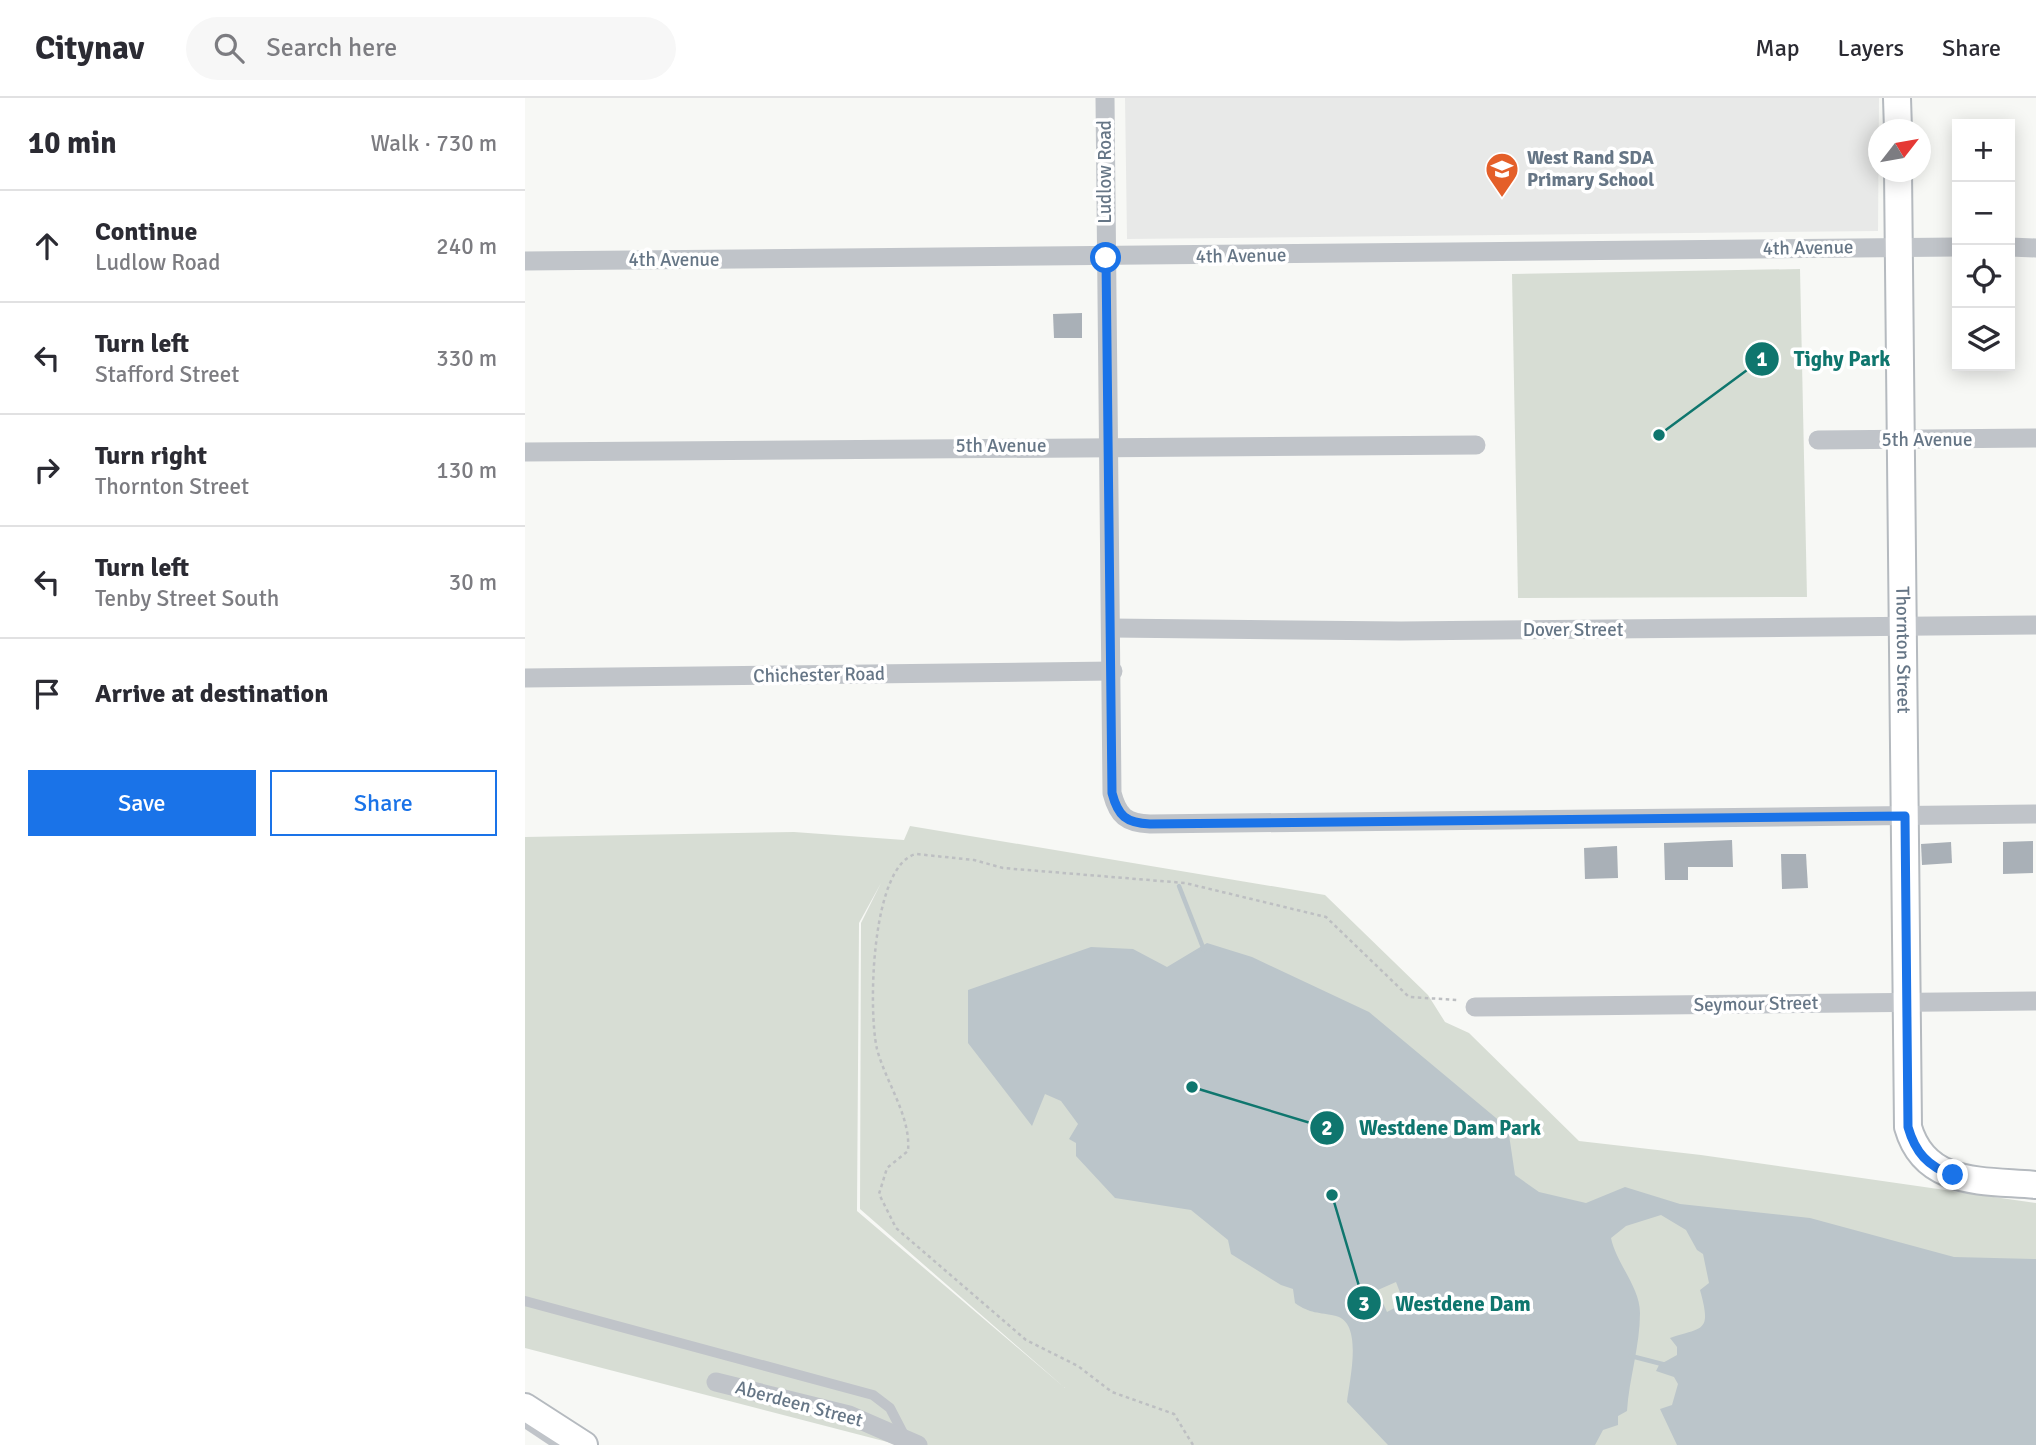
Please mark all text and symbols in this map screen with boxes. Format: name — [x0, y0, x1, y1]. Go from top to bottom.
search box — [186, 17, 676, 80]
text: Citynav — [35, 28, 144, 69]
icon: search — [210, 29, 248, 67]
text: Search here — [266, 32, 397, 64]
text: Map — [1755, 33, 1800, 63]
text: Layers — [1838, 33, 1904, 63]
text: Share — [1942, 33, 2001, 63]
north arrow — [1868, 119, 1931, 182]
map controls — [1952, 119, 2015, 371]
button: + — [1952, 119, 2015, 182]
street label: Ludlow Road — [1093, 120, 1117, 224]
text: 10 min — [28, 125, 117, 162]
text: Walk · 730 m — [371, 129, 497, 158]
place label: West Rand SDA Primary School — [1527, 146, 1654, 192]
school or university icon: West Rand SDA Primary School — [1483, 150, 1521, 199]
button: − — [1952, 182, 2015, 245]
text: Continue — [95, 216, 197, 248]
icon: ahead — [28, 227, 66, 265]
text: 240 m — [436, 232, 497, 261]
street label: 4th Avenue — [1762, 235, 1854, 261]
route start — [1090, 242, 1121, 273]
street label: 4th Avenue — [1195, 243, 1287, 269]
button: locate — [1952, 245, 2015, 308]
text: Ludlow Road — [95, 248, 220, 277]
street label: 4th Avenue — [629, 248, 719, 272]
button: layers — [1952, 308, 2015, 371]
text: Turn left — [95, 328, 189, 360]
callout: Tighy Park — [1745, 338, 1904, 380]
icon: left — [28, 339, 66, 377]
text: 330 m — [436, 344, 497, 373]
text: 1 — [1756, 346, 1768, 372]
text: Tighy Park — [1794, 346, 1890, 372]
text: Stafford Street — [95, 360, 239, 389]
street label: 5th Avenue — [1882, 428, 1972, 452]
street label: 5th Avenue — [956, 434, 1046, 458]
text: Turn right — [95, 440, 207, 472]
icon: right — [28, 451, 66, 489]
text: 130 m — [436, 456, 497, 485]
text: Thornton Street — [95, 472, 249, 501]
text: Turn left — [95, 552, 189, 584]
icon: left — [28, 563, 66, 601]
text: 30 m — [449, 568, 497, 597]
text: Tenby Street South — [95, 584, 279, 613]
street label: Thornton Street — [1890, 586, 1916, 714]
street label: Dover Street — [1523, 618, 1624, 642]
street label: Chichester Road — [753, 662, 885, 688]
icon: arrive — [28, 675, 66, 713]
text: Arrive at destination — [95, 678, 328, 710]
button: Save — [28, 770, 256, 836]
button: Share — [270, 770, 497, 836]
street label: Seymour Street — [1693, 991, 1819, 1017]
callout: Westdene Dam Park — [1310, 1107, 1555, 1149]
text: 2 — [1321, 1115, 1333, 1141]
text: Westdene Dam Park — [1359, 1115, 1541, 1141]
route end — [1937, 1159, 1968, 1190]
callout: Westdene Dam — [1347, 1282, 1545, 1324]
text: 3 — [1358, 1291, 1370, 1317]
text: Westdene Dam — [1395, 1291, 1531, 1317]
street label: Aberdeen Street — [733, 1375, 866, 1433]

